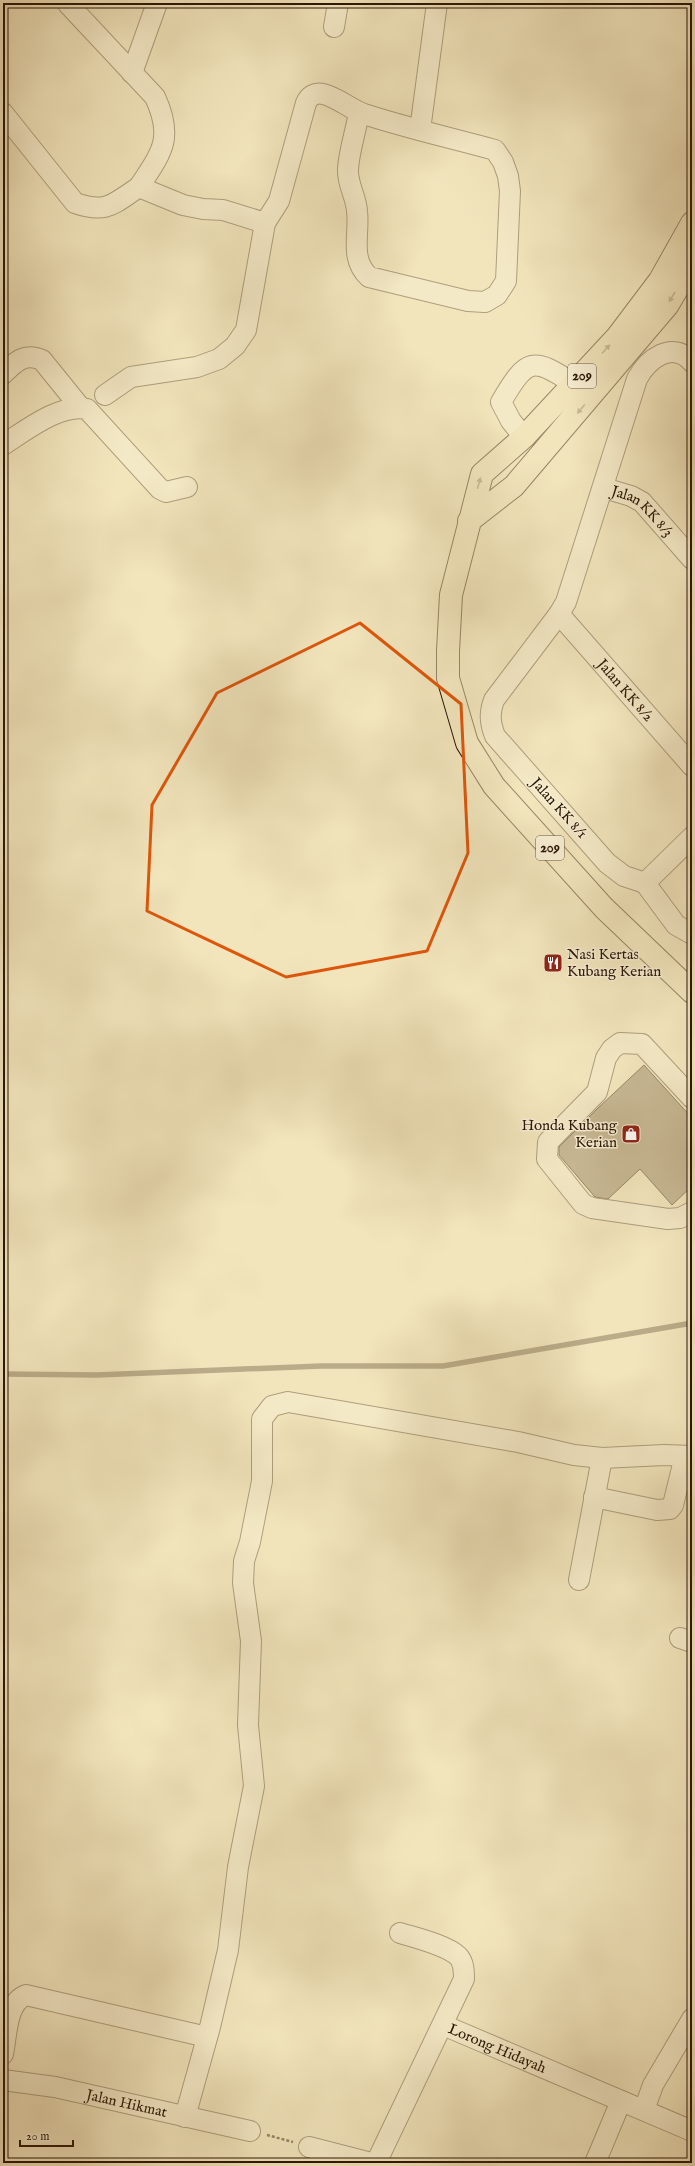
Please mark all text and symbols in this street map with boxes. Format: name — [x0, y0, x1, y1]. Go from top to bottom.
one-way arrow — [668, 292, 676, 302]
one-way arrow — [601, 344, 611, 354]
road number: 209 — [568, 364, 596, 388]
one-way arrow — [577, 404, 586, 413]
one-way arrow — [477, 477, 483, 490]
street label: Jalan KK 8/3 — [607, 481, 678, 541]
street label: Jalan KK 8/2 — [592, 653, 658, 725]
street label: Jalan KK 8/1 — [525, 772, 591, 842]
road number: 209 — [536, 836, 564, 860]
place label: Nasi Kertas Kubang Kerian — [567, 945, 661, 981]
restaurant icon: Nasi Kertas Kubang Kerian — [542, 952, 564, 974]
place label: Honda Kubang Kerian — [521, 1116, 618, 1152]
shop icon: Honda Kubang Kerian — [620, 1123, 642, 1145]
street label: Lorong Hidayah — [445, 2019, 549, 2077]
street label: Jalan Hikmat — [83, 2084, 169, 2122]
scale bar — [20, 2122, 73, 2148]
text: 20 m — [26, 2129, 49, 2144]

